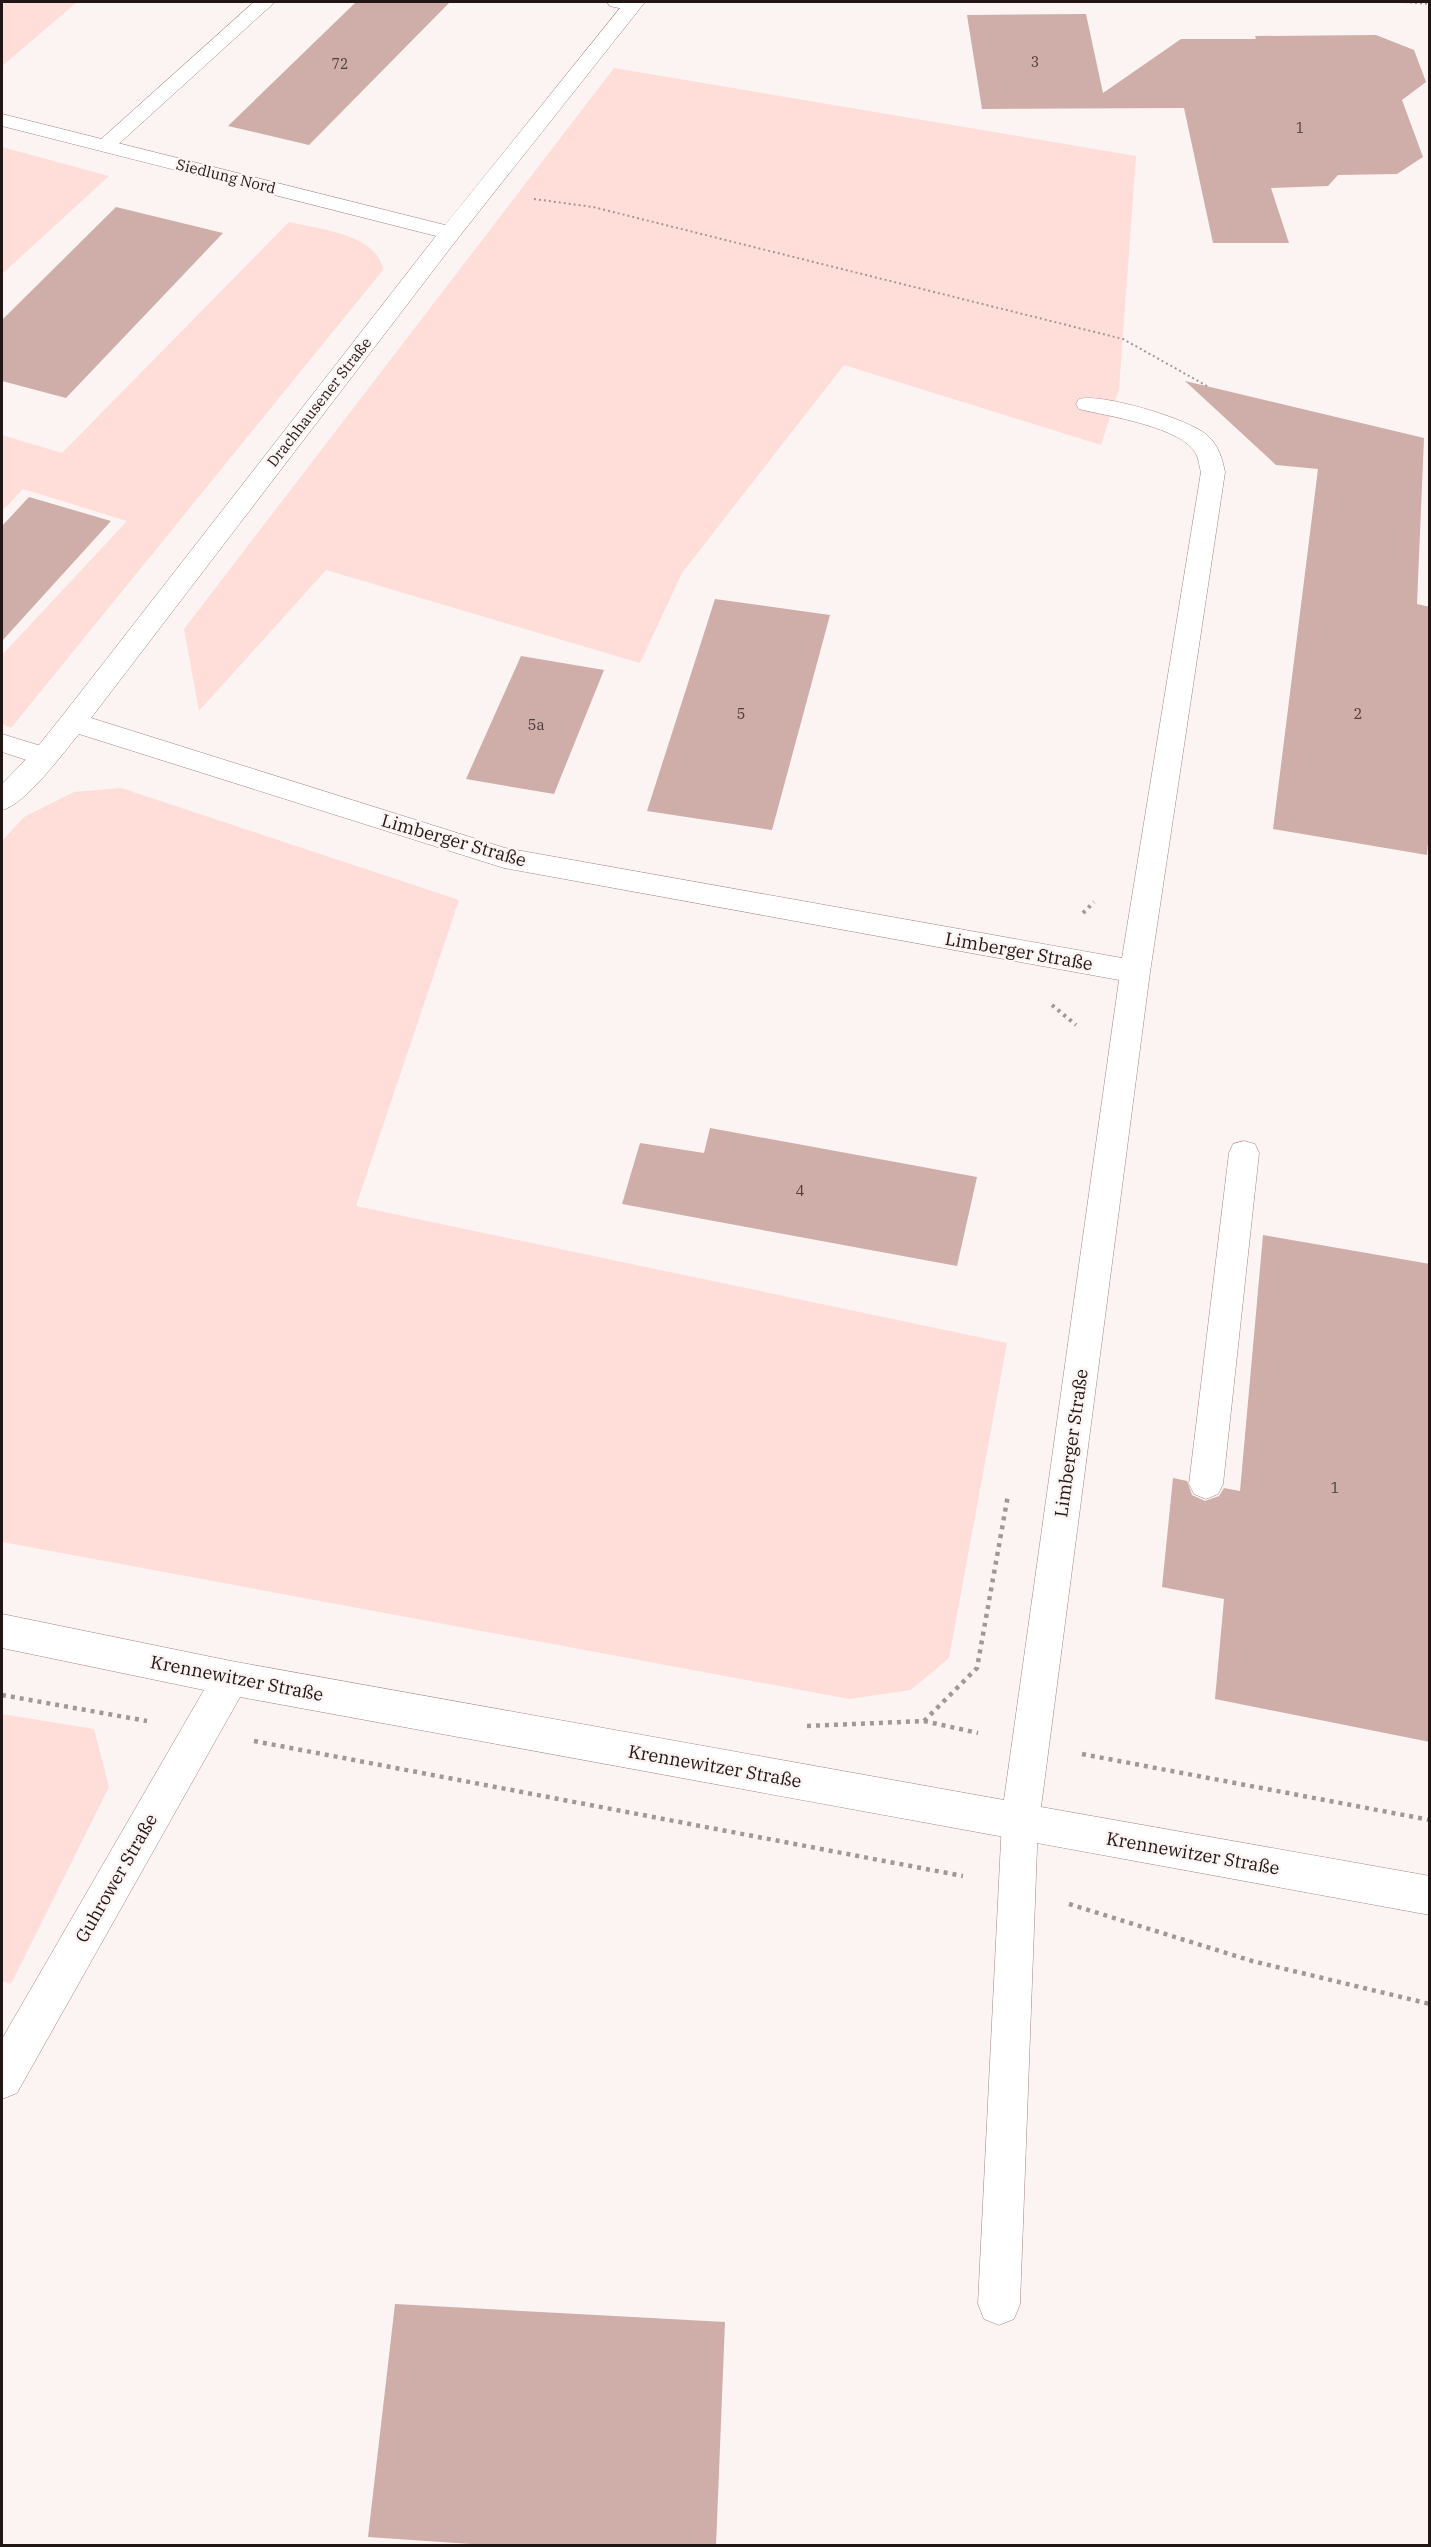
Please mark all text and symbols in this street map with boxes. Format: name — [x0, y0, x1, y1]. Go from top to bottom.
house number: 3 — [1031, 53, 1039, 71]
house number: 72 — [332, 55, 348, 73]
house number: 1 — [1296, 119, 1304, 137]
street label: Siedlung Nord — [174, 154, 278, 198]
street label: Drachhausener Straße — [263, 333, 375, 471]
house number: 5 — [736, 704, 746, 723]
house number: 2 — [1353, 704, 1363, 723]
house number: 5a — [527, 715, 545, 734]
street label: Limberger Straße — [379, 808, 529, 872]
street label: Limberger Straße — [943, 927, 1095, 975]
house number: 4 — [795, 1181, 805, 1200]
street label: Limberger Straße — [1049, 1367, 1093, 1519]
house number: 1 — [1330, 1478, 1340, 1497]
street label: Krennewitzer Straße — [149, 1650, 325, 1706]
street label: Krennewitzer Straße — [627, 1739, 803, 1793]
street label: Guhrower Straße — [70, 1809, 162, 1947]
street label: Krennewitzer Straße — [1105, 1826, 1281, 1880]

